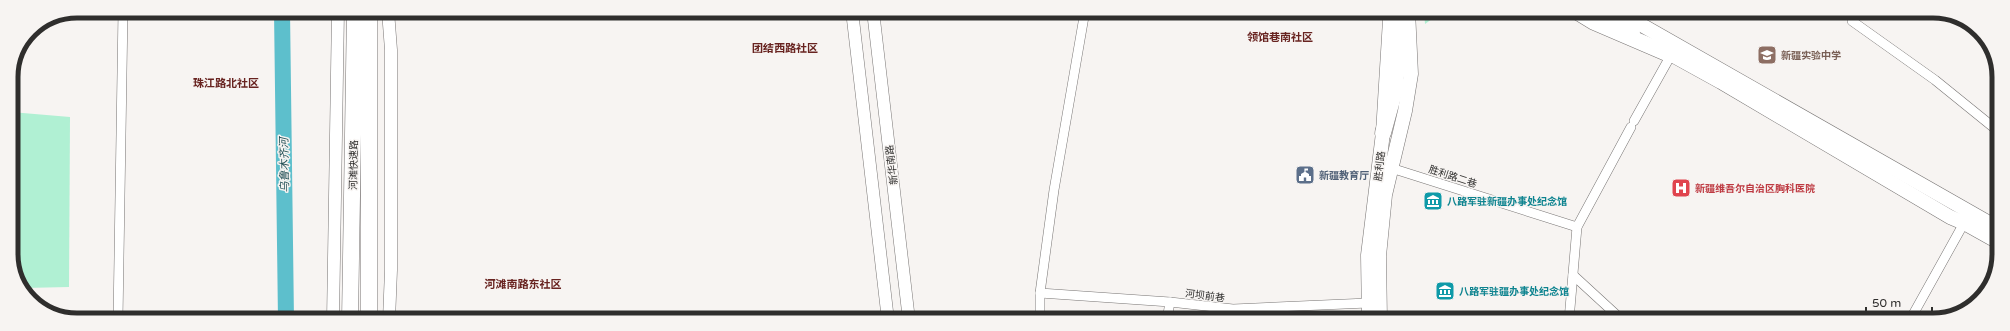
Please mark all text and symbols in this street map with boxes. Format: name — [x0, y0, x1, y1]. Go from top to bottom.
district label: 领馆巷南社区 — [1247, 31, 1313, 44]
district label: 团结西路社区 — [752, 42, 818, 55]
school or university icon: 新疆实验中学 — [1756, 44, 1778, 66]
place label: 新疆实验中学 — [1781, 50, 1841, 62]
district label: 珠江路北社区 — [193, 77, 259, 90]
water label: 乌鲁木齐河 — [277, 135, 291, 193]
street label: 河滩快速路 — [348, 140, 360, 190]
street label: 新华南路 — [884, 144, 900, 185]
street label: 胜利路 — [1372, 151, 1388, 182]
public building icon: 新疆教育厅 — [1294, 164, 1316, 186]
street label: 胜利路二巷 — [1427, 164, 1478, 190]
place label: 新疆教育厅 — [1319, 170, 1369, 182]
hospital icon: 新疆维吾尔自治区胸科医院 — [1670, 177, 1692, 199]
place label: 新疆维吾尔自治区胸科医院 — [1695, 183, 1815, 195]
museum icon: 八路军驻新疆办事处纪念馆 — [1422, 190, 1444, 212]
place label: 八路军驻新疆办事处纪念馆 — [1447, 196, 1567, 208]
district label: 河滩南路东社区 — [485, 278, 562, 291]
museum icon: 八路军驻疆办事处纪念馆 — [1434, 280, 1456, 302]
place label: 八路军驻疆办事处纪念馆 — [1459, 286, 1569, 298]
street label: 河坝前巷 — [1184, 288, 1225, 304]
scale bar — [1866, 289, 1932, 315]
text: 50 m — [1872, 296, 1901, 310]

